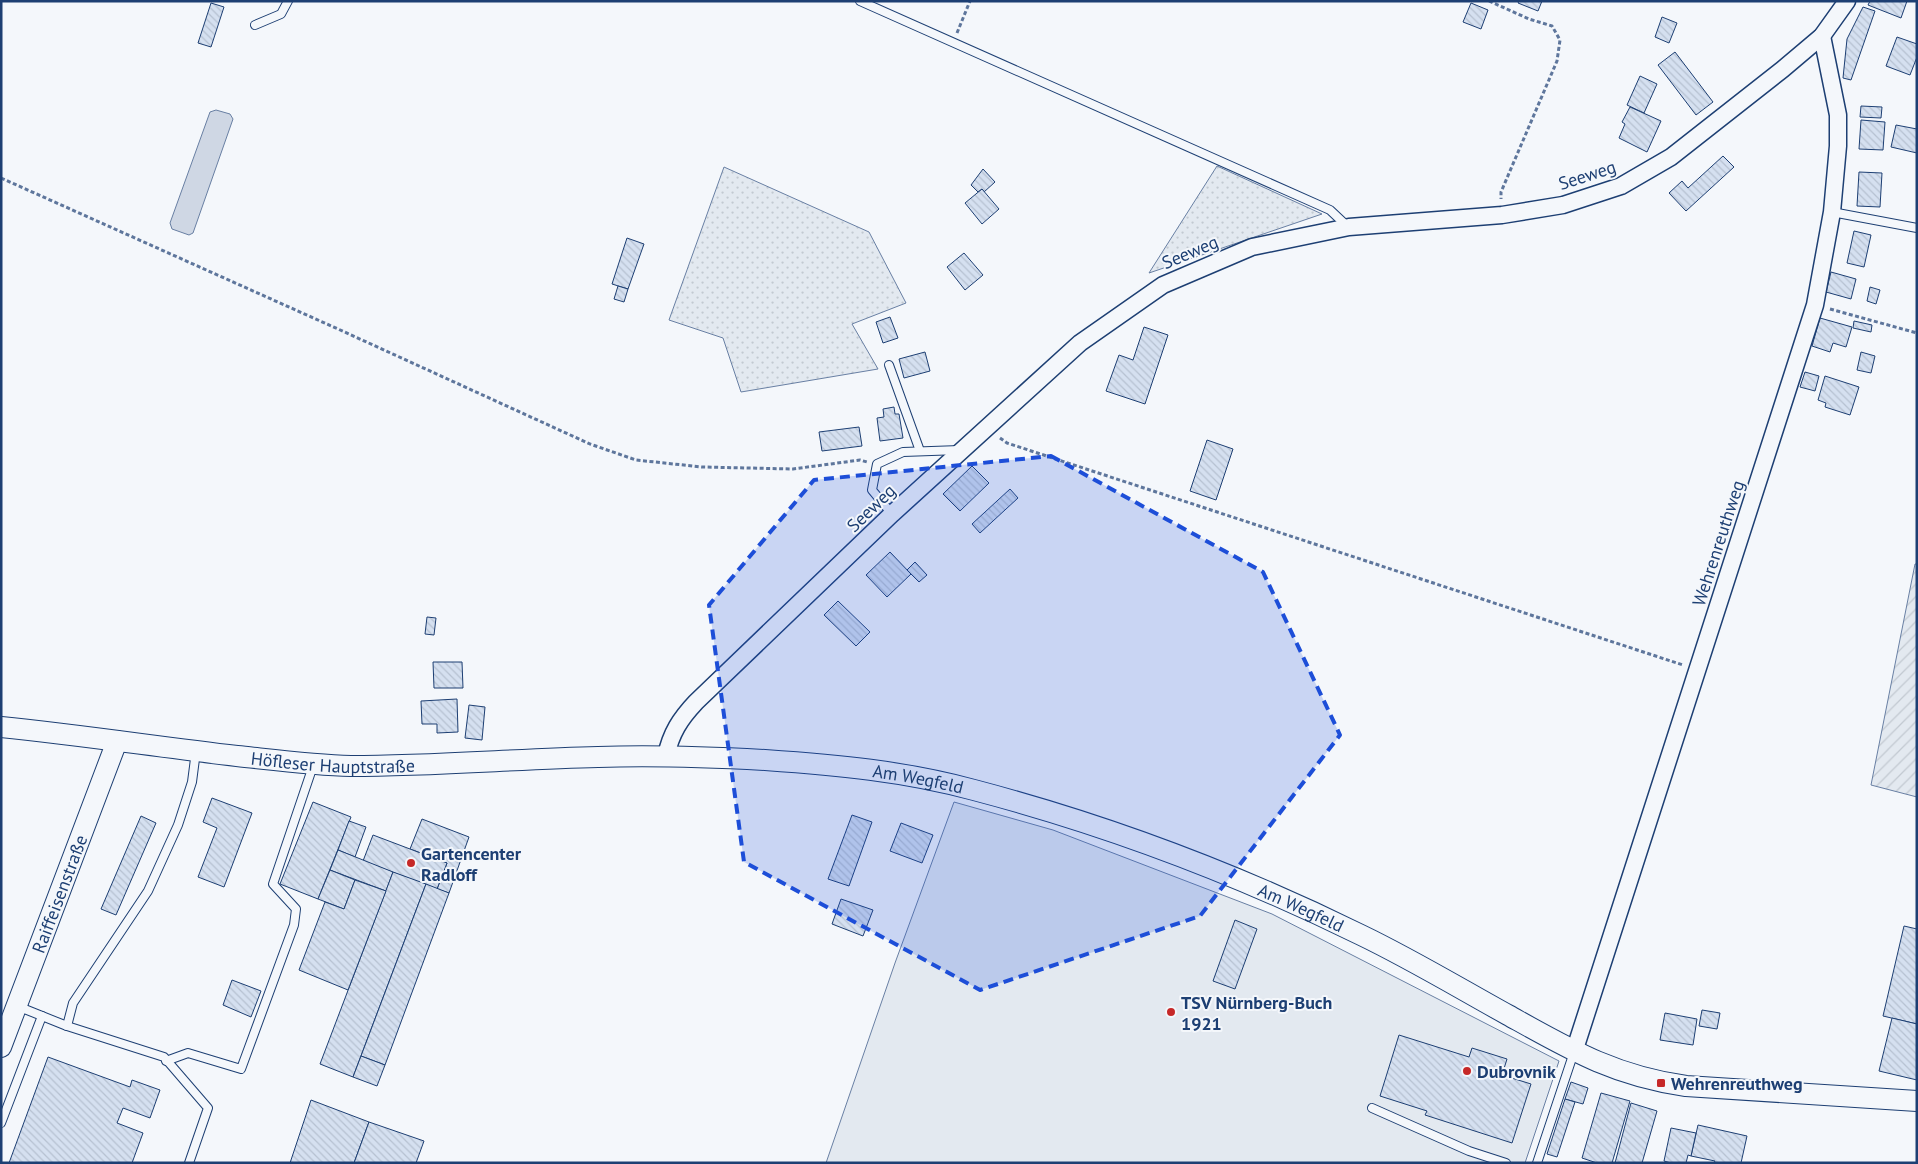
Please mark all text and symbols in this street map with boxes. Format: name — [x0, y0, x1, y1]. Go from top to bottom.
street label: Seeweg — [1555, 155, 1619, 195]
street label: Seeweg — [1158, 230, 1222, 274]
street label: Wehrenreuthweg — [1687, 477, 1749, 609]
street label: Seeweg — [842, 479, 900, 537]
street label: Höfleser Hauptstraße — [250, 746, 415, 778]
street label: Am Wegfeld — [871, 759, 966, 798]
street label: Raiffeisenstraße — [26, 831, 92, 956]
place label: Gartencenter Radloff — [421, 842, 522, 886]
marker: Gartencenter Radloff — [405, 857, 417, 869]
street label: Am Wegfeld — [1255, 878, 1348, 937]
place label: TSV Nürnberg-Buch 1921 — [1181, 991, 1332, 1035]
marker: TSV Nürnberg-Buch 1921 — [1165, 1006, 1177, 1018]
place label: Dubrovnik — [1477, 1060, 1556, 1083]
marker: Dubrovnik — [1461, 1065, 1473, 1077]
place label: Wehrenreuthweg — [1671, 1072, 1803, 1095]
marker: Wehrenreuthweg — [1655, 1077, 1667, 1089]

